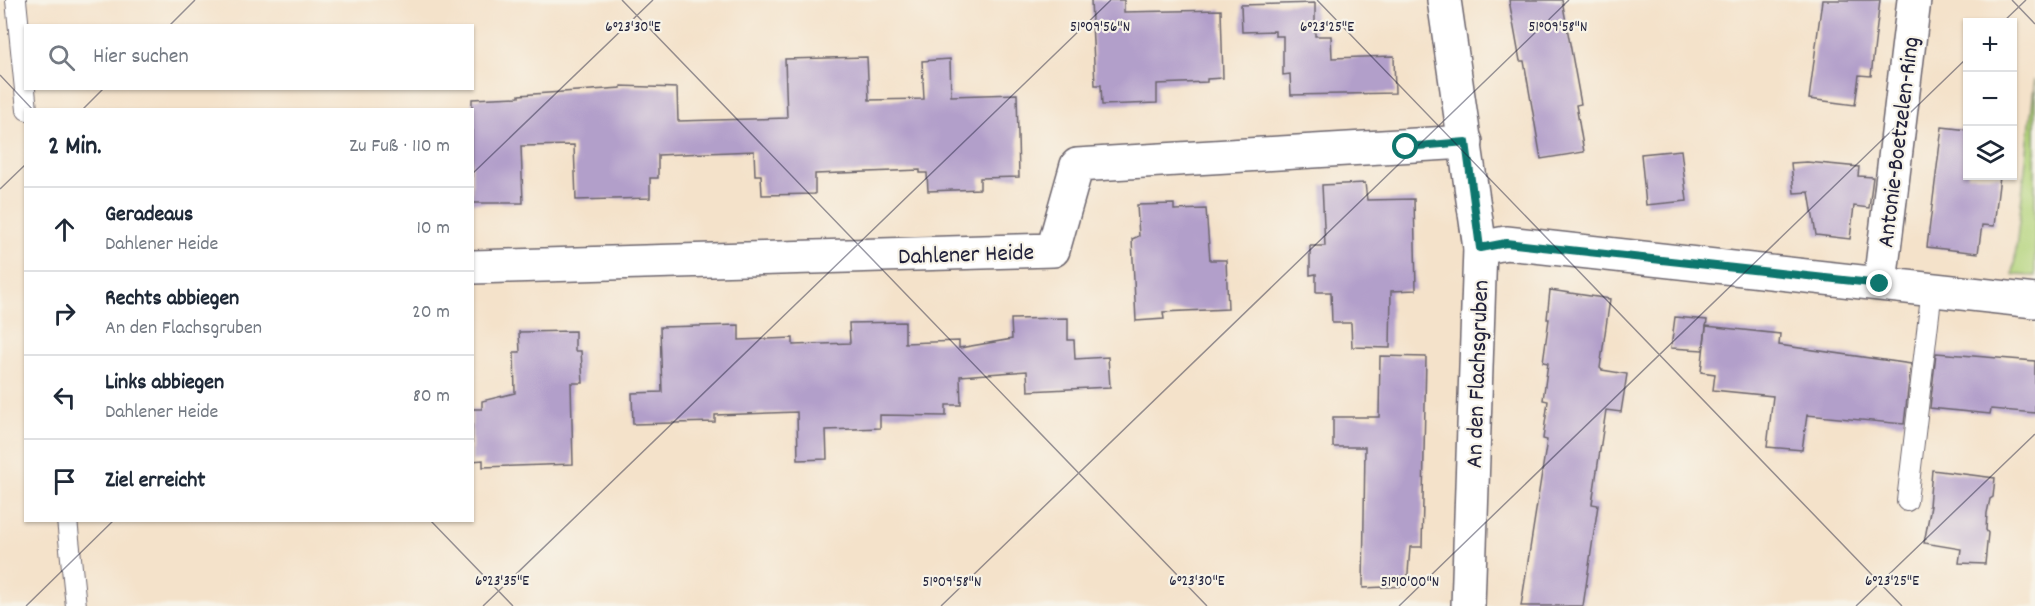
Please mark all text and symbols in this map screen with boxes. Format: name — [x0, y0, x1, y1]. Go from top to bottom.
text: 6°23'30"E — [605, 17, 661, 39]
text: 51°09'56"N — [1070, 17, 1130, 39]
text: 6°23'25"E — [1300, 17, 1354, 39]
text: 51°09'58"N — [1529, 17, 1587, 39]
map controls — [1963, 18, 2017, 180]
button: + — [1963, 18, 2017, 72]
search box — [24, 24, 474, 90]
street label: Antonie-Boetzelen-Ring — [1870, 35, 1930, 250]
icon: search — [45, 41, 78, 74]
text: Hier suchen — [93, 42, 189, 73]
button: − — [1963, 72, 2017, 126]
button: layers — [1963, 126, 2017, 180]
text: 2 Min. — [48, 129, 102, 166]
text: Zu Fuß · 110 m — [349, 133, 450, 161]
route start — [1392, 133, 1418, 159]
text: Geradeaus — [105, 200, 193, 231]
icon: ahead — [48, 213, 81, 246]
text: 10 m — [416, 215, 450, 243]
text: Dahlener Heide — [105, 231, 218, 259]
street label: Dahlener Heide — [898, 237, 1035, 275]
route end — [1866, 270, 1892, 296]
street label: An den Flachsgruben — [1459, 279, 1499, 469]
text: Rechts abbiegen — [105, 284, 239, 315]
icon: right — [48, 297, 81, 330]
text: 20 m — [412, 299, 450, 327]
text: An den Flachsgruben — [105, 315, 262, 343]
text: Links abbiegen — [105, 368, 224, 399]
icon: left — [48, 381, 81, 414]
text: 80 m — [413, 383, 450, 411]
text: Dahlener Heide — [105, 399, 218, 427]
icon: arrive — [48, 465, 81, 498]
text: Ziel erreicht — [105, 466, 205, 497]
text: 6°23'35"E — [475, 571, 529, 593]
text: 6°23'30"E — [1169, 571, 1225, 593]
text: 6°23'25"E — [1865, 571, 1919, 593]
text: 51°09'58"N — [923, 572, 981, 594]
text: 51°10'00"N — [1381, 572, 1439, 594]

